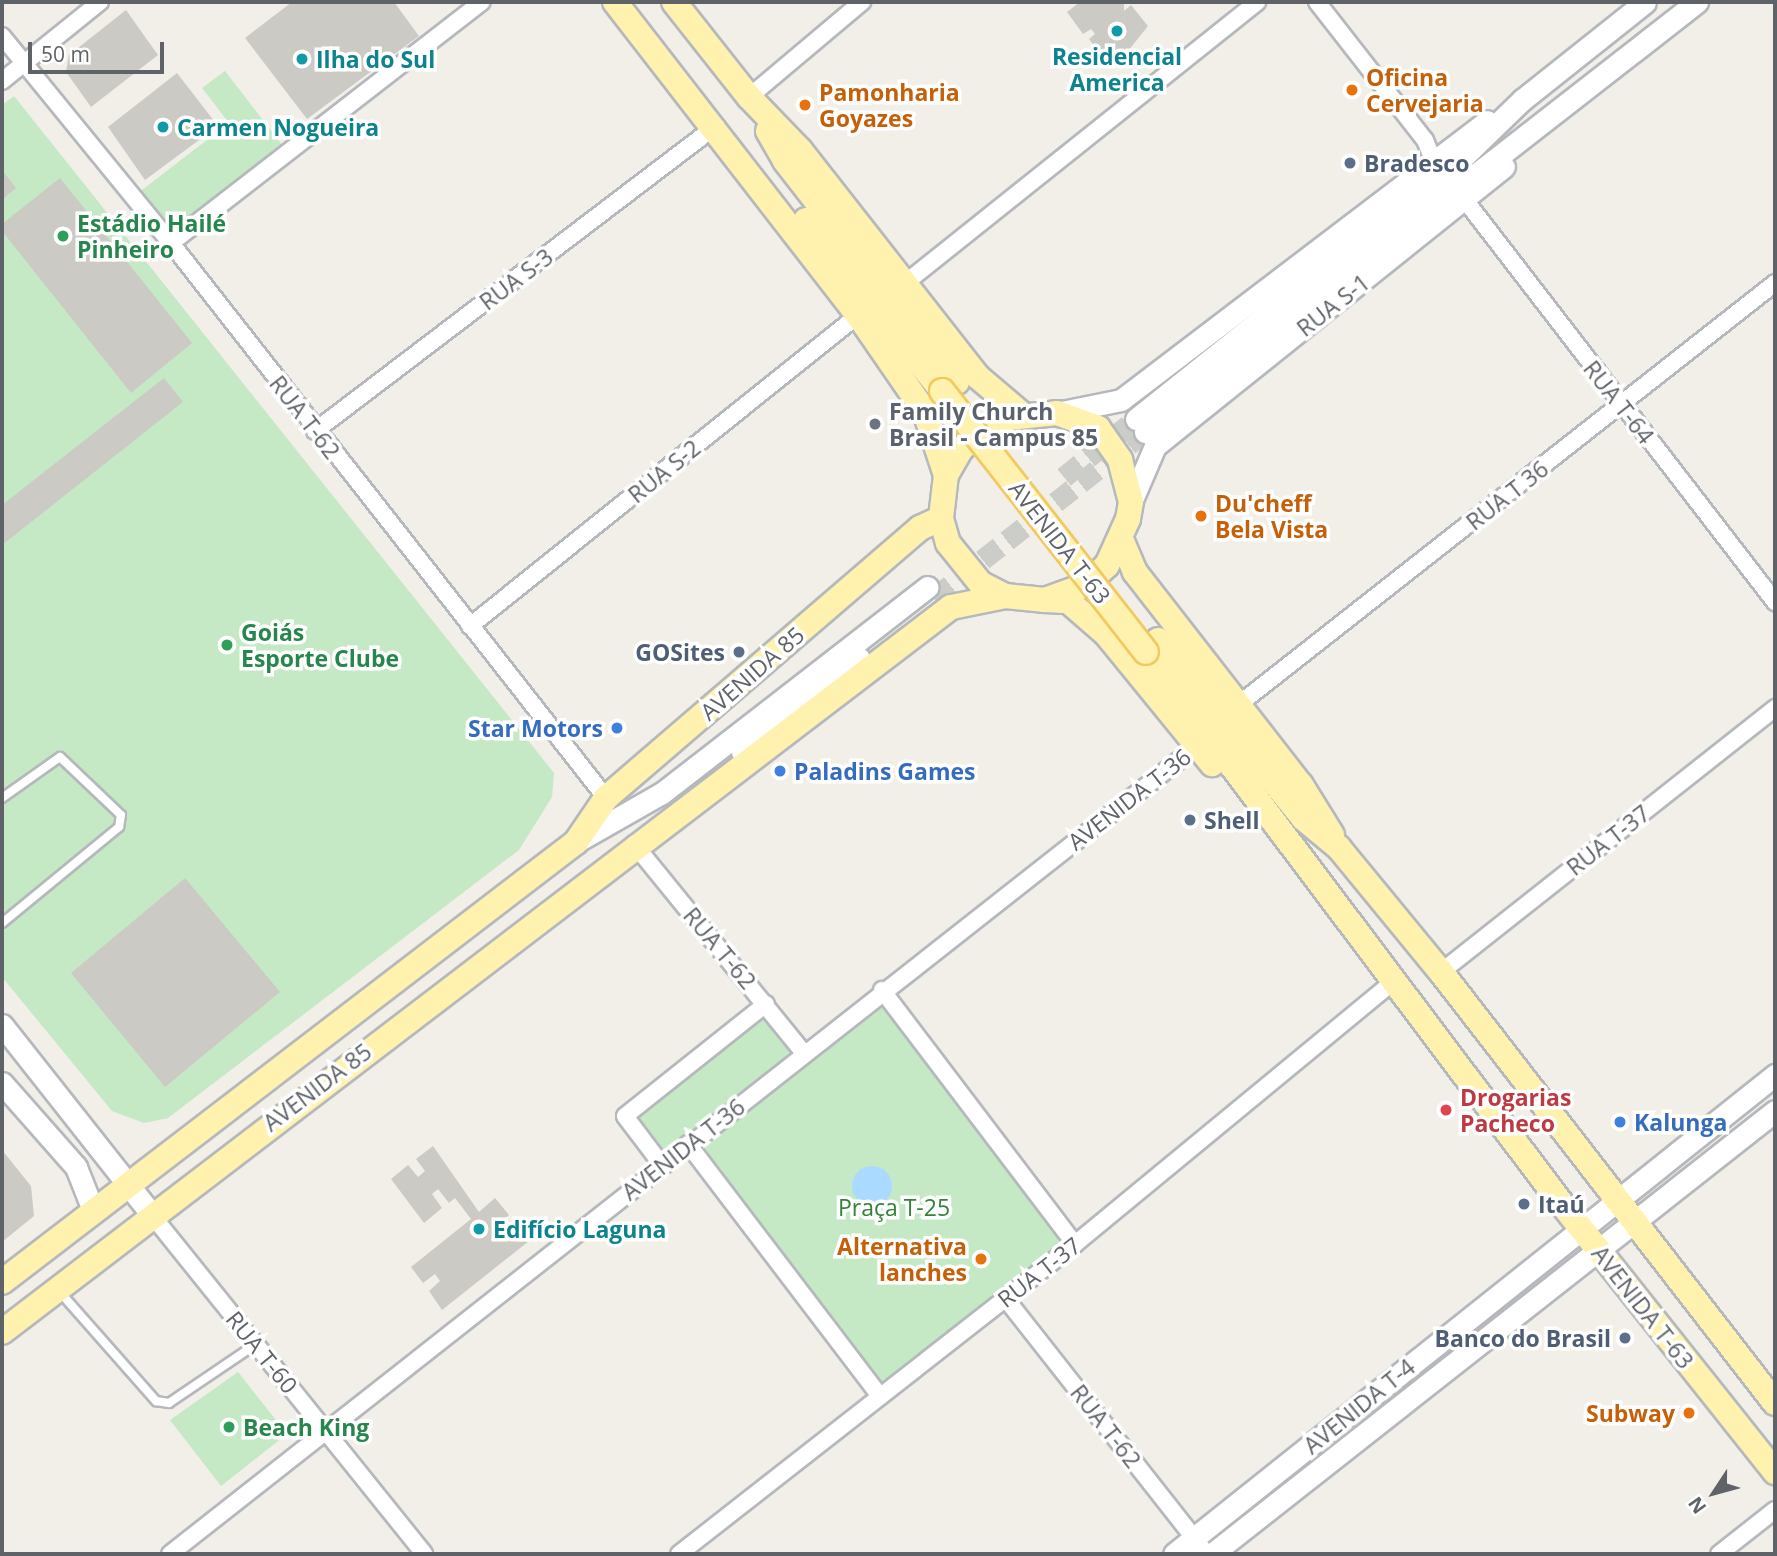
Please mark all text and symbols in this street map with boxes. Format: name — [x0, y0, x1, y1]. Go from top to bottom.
marker: Residencial America — [1109, 23, 1125, 39]
scale bar — [32, 28, 168, 72]
text: 50 m — [41, 40, 90, 68]
place label: Residencial America — [1052, 42, 1182, 96]
place label: Ilha do Sul — [316, 45, 435, 73]
marker: Ilha do Sul — [294, 51, 310, 67]
place label: Oficina Cervejaria — [1366, 63, 1484, 117]
place label: Pamonharia Goyazes — [819, 78, 960, 132]
marker: Oficina Cervejaria — [1344, 82, 1360, 98]
marker: Pamonharia Goyazes — [797, 97, 813, 113]
place label: Carmen Nogueira — [177, 113, 379, 141]
marker: Carmen Nogueira — [155, 119, 171, 135]
place label: Bradesco — [1364, 149, 1469, 177]
marker: Bradesco — [1342, 155, 1358, 171]
place label: Estádio Hailé Pinheiro — [77, 209, 226, 263]
marker: Estádio Hailé Pinheiro — [55, 228, 71, 244]
street label: RUA S-3 — [474, 243, 558, 315]
street label: RUA S-1 — [1291, 268, 1375, 342]
street label: RUA T-64 — [1578, 355, 1660, 449]
street label: RUA T-62 — [264, 370, 346, 464]
place label: Family Church Brasil - Campus 85 — [889, 397, 1098, 451]
marker: Family Church Brasil - Campus 85 — [867, 416, 883, 432]
street label: RUA S-2 — [622, 434, 706, 508]
street label: RUA T 36 — [1461, 454, 1553, 536]
street label: AVENIDA T-63 — [1003, 475, 1117, 609]
place label: Du'cheff Bela Vista — [1215, 489, 1328, 543]
marker: Du'cheff Bela Vista — [1193, 508, 1209, 524]
place label: Goiás Esporte Clube — [241, 618, 399, 672]
street label: AVENIDA 85 — [695, 621, 809, 725]
marker: Goiás Esporte Clube — [219, 637, 235, 653]
place label: GOSites — [635, 638, 725, 666]
marker: GOSites — [731, 644, 747, 660]
place label: Star Motors — [468, 714, 603, 742]
marker: Star Motors — [609, 720, 625, 736]
street label: AVENIDA T-36 — [1062, 742, 1196, 856]
place label: Paladins Games — [794, 757, 975, 785]
marker: Paladins Games — [772, 763, 788, 779]
street label: RUA T-37 — [1561, 799, 1655, 881]
place label: Shell — [1204, 806, 1259, 834]
marker: Shell — [1182, 812, 1198, 828]
street label: RUA T-62 — [678, 902, 762, 994]
street label: AVENIDA 85 — [257, 1037, 377, 1137]
place label: Drogarias Pacheco — [1460, 1083, 1571, 1137]
street label: AVENIDA T-36 — [616, 1092, 750, 1206]
marker: Drogarias Pacheco — [1438, 1102, 1454, 1118]
place label: Kalunga — [1634, 1108, 1727, 1136]
marker: Kalunga — [1612, 1114, 1628, 1130]
place label: Itaú — [1538, 1190, 1585, 1218]
park label: Praça T-25 — [838, 1193, 950, 1221]
marker: Itaú — [1516, 1196, 1532, 1212]
place label: Edifício Laguna — [493, 1215, 666, 1243]
marker: Edifício Laguna — [471, 1221, 487, 1237]
street label: RUA T-37 — [992, 1231, 1086, 1313]
place label: Alternativa lanches — [837, 1232, 967, 1286]
street label: AVENIDA T-63 — [1586, 1240, 1700, 1374]
marker: Alternativa lanches — [973, 1251, 989, 1267]
street label: RUA T-60 — [220, 1305, 304, 1399]
place label: Banco do Brasil — [1434, 1324, 1611, 1352]
marker: Banco do Brasil — [1617, 1330, 1633, 1346]
street label: AVENIDA T-4 — [1298, 1353, 1420, 1459]
street label: RUA T-62 — [1065, 1379, 1147, 1473]
place label: Subway — [1586, 1399, 1675, 1427]
marker: Subway — [1681, 1405, 1697, 1421]
place label: Beach King — [243, 1413, 369, 1441]
marker: Beach King — [221, 1419, 237, 1435]
north arrow — [1679, 1458, 1749, 1528]
text: N — [1682, 1491, 1712, 1519]

